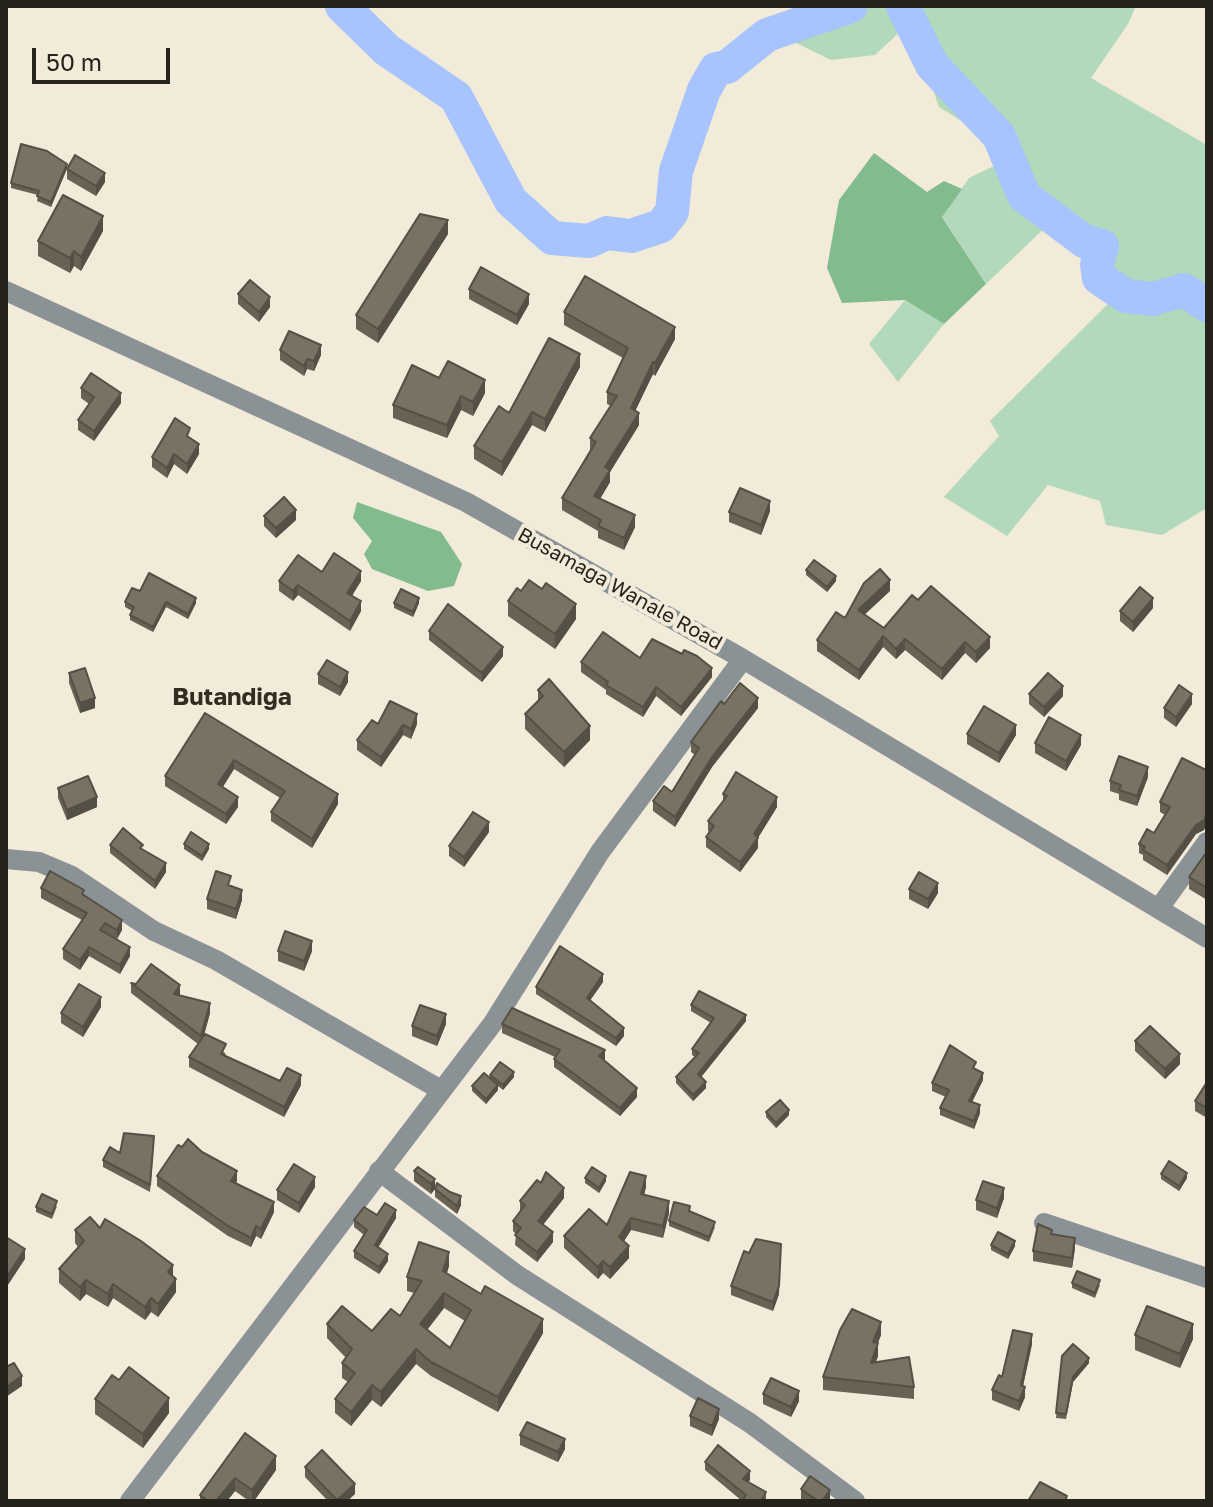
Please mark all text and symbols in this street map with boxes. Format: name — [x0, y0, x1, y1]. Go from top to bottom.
scale bar — [36, 32, 174, 82]
text: 50 m — [46, 47, 102, 76]
street label: Busamaga Wanale Road — [514, 523, 726, 655]
district label: Butandiga — [172, 683, 292, 711]

